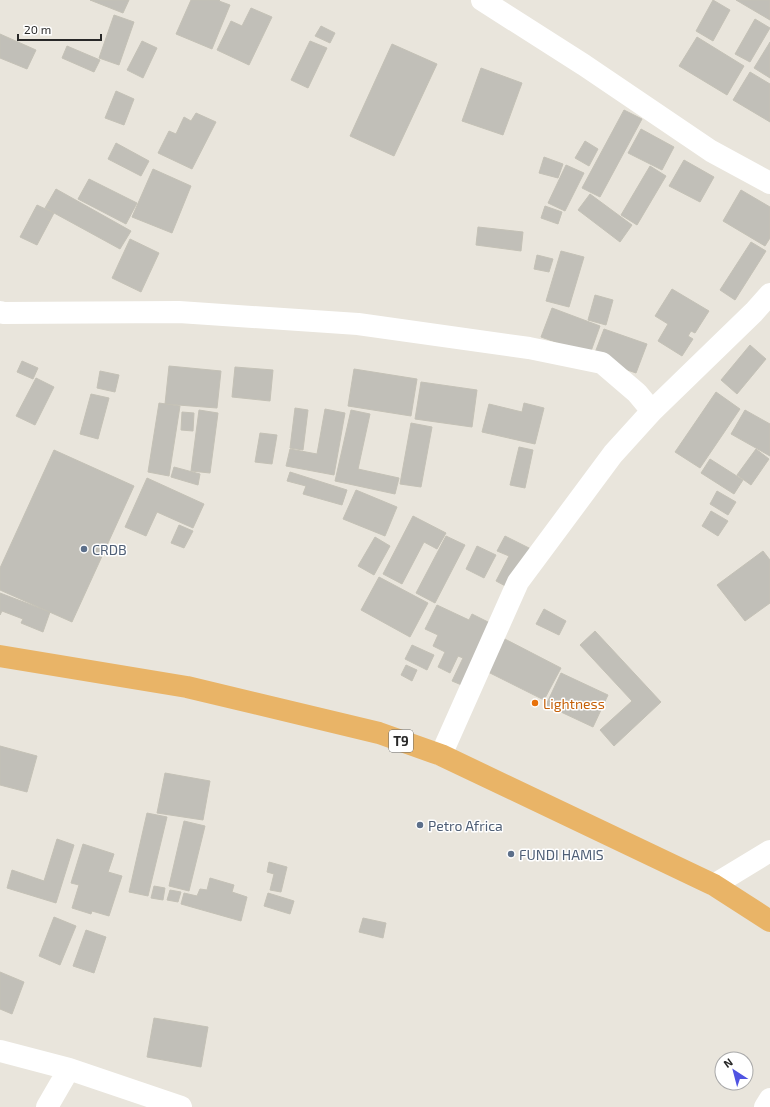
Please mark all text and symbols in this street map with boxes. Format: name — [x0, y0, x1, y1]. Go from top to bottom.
scale bar — [18, 16, 101, 42]
text: 20 m — [24, 22, 51, 36]
place label: CRDB — [92, 541, 127, 558]
marker: CRDB — [79, 544, 89, 554]
place label: Lightness — [543, 695, 605, 712]
marker: Lightness — [530, 698, 540, 708]
road number: T9 — [389, 730, 413, 752]
place label: Petro Africa — [428, 817, 503, 834]
marker: Petro Africa — [415, 820, 425, 830]
place label: FUNDI HAMIS — [519, 846, 604, 863]
marker: FUNDI HAMIS — [506, 849, 516, 859]
north arrow — [714, 1051, 754, 1091]
text: N — [721, 1055, 735, 1070]

